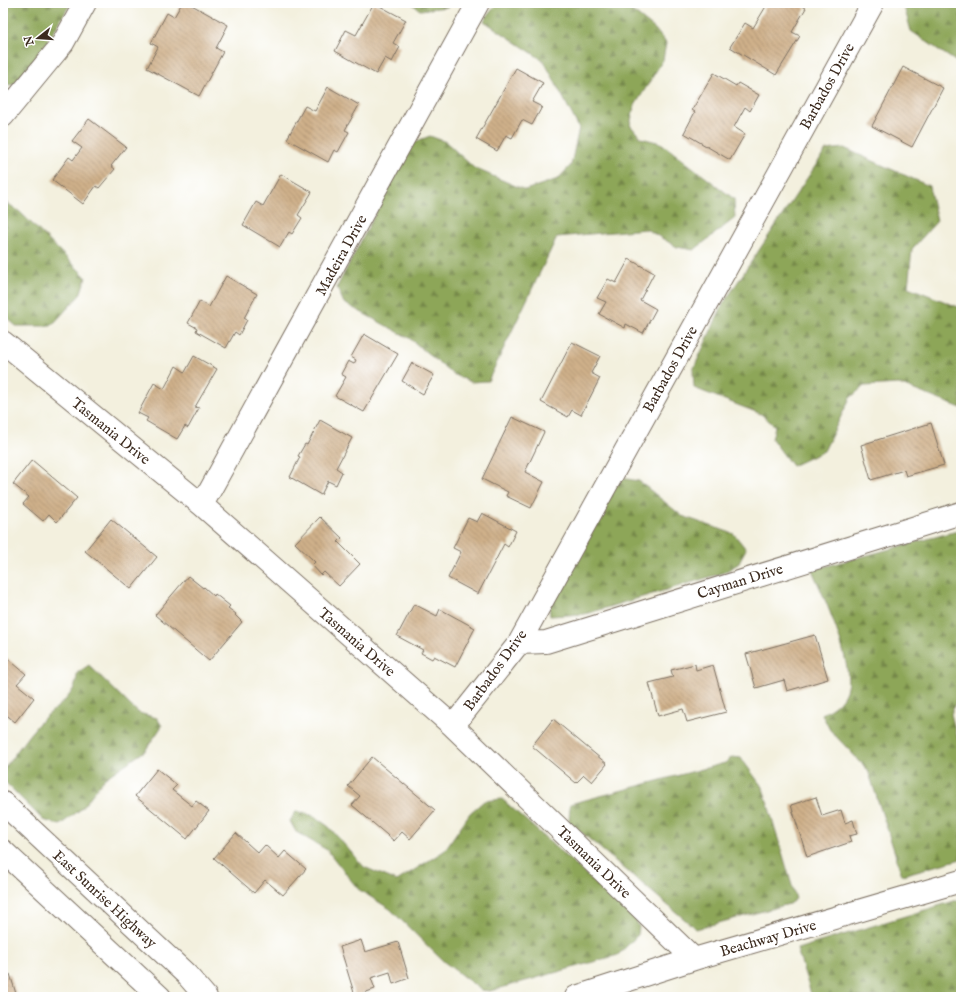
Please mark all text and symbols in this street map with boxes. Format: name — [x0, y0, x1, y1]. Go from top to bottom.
north arrow — [18, 18, 58, 58]
text: N — [21, 34, 38, 48]
street label: Barbados Drive — [796, 40, 859, 133]
street label: Madeira Drive — [311, 211, 372, 299]
street label: Barbados Drive — [639, 323, 702, 416]
street label: Tasmania Drive — [67, 394, 154, 469]
street label: Cayman Drive — [695, 559, 785, 604]
street label: Tasmania Drive — [314, 604, 399, 681]
street label: Barbados Drive — [460, 626, 531, 715]
street label: Tasmania Drive — [552, 822, 635, 903]
street label: East Sunrise Highway — [49, 846, 161, 953]
street label: Beachway Drive — [718, 916, 819, 961]

